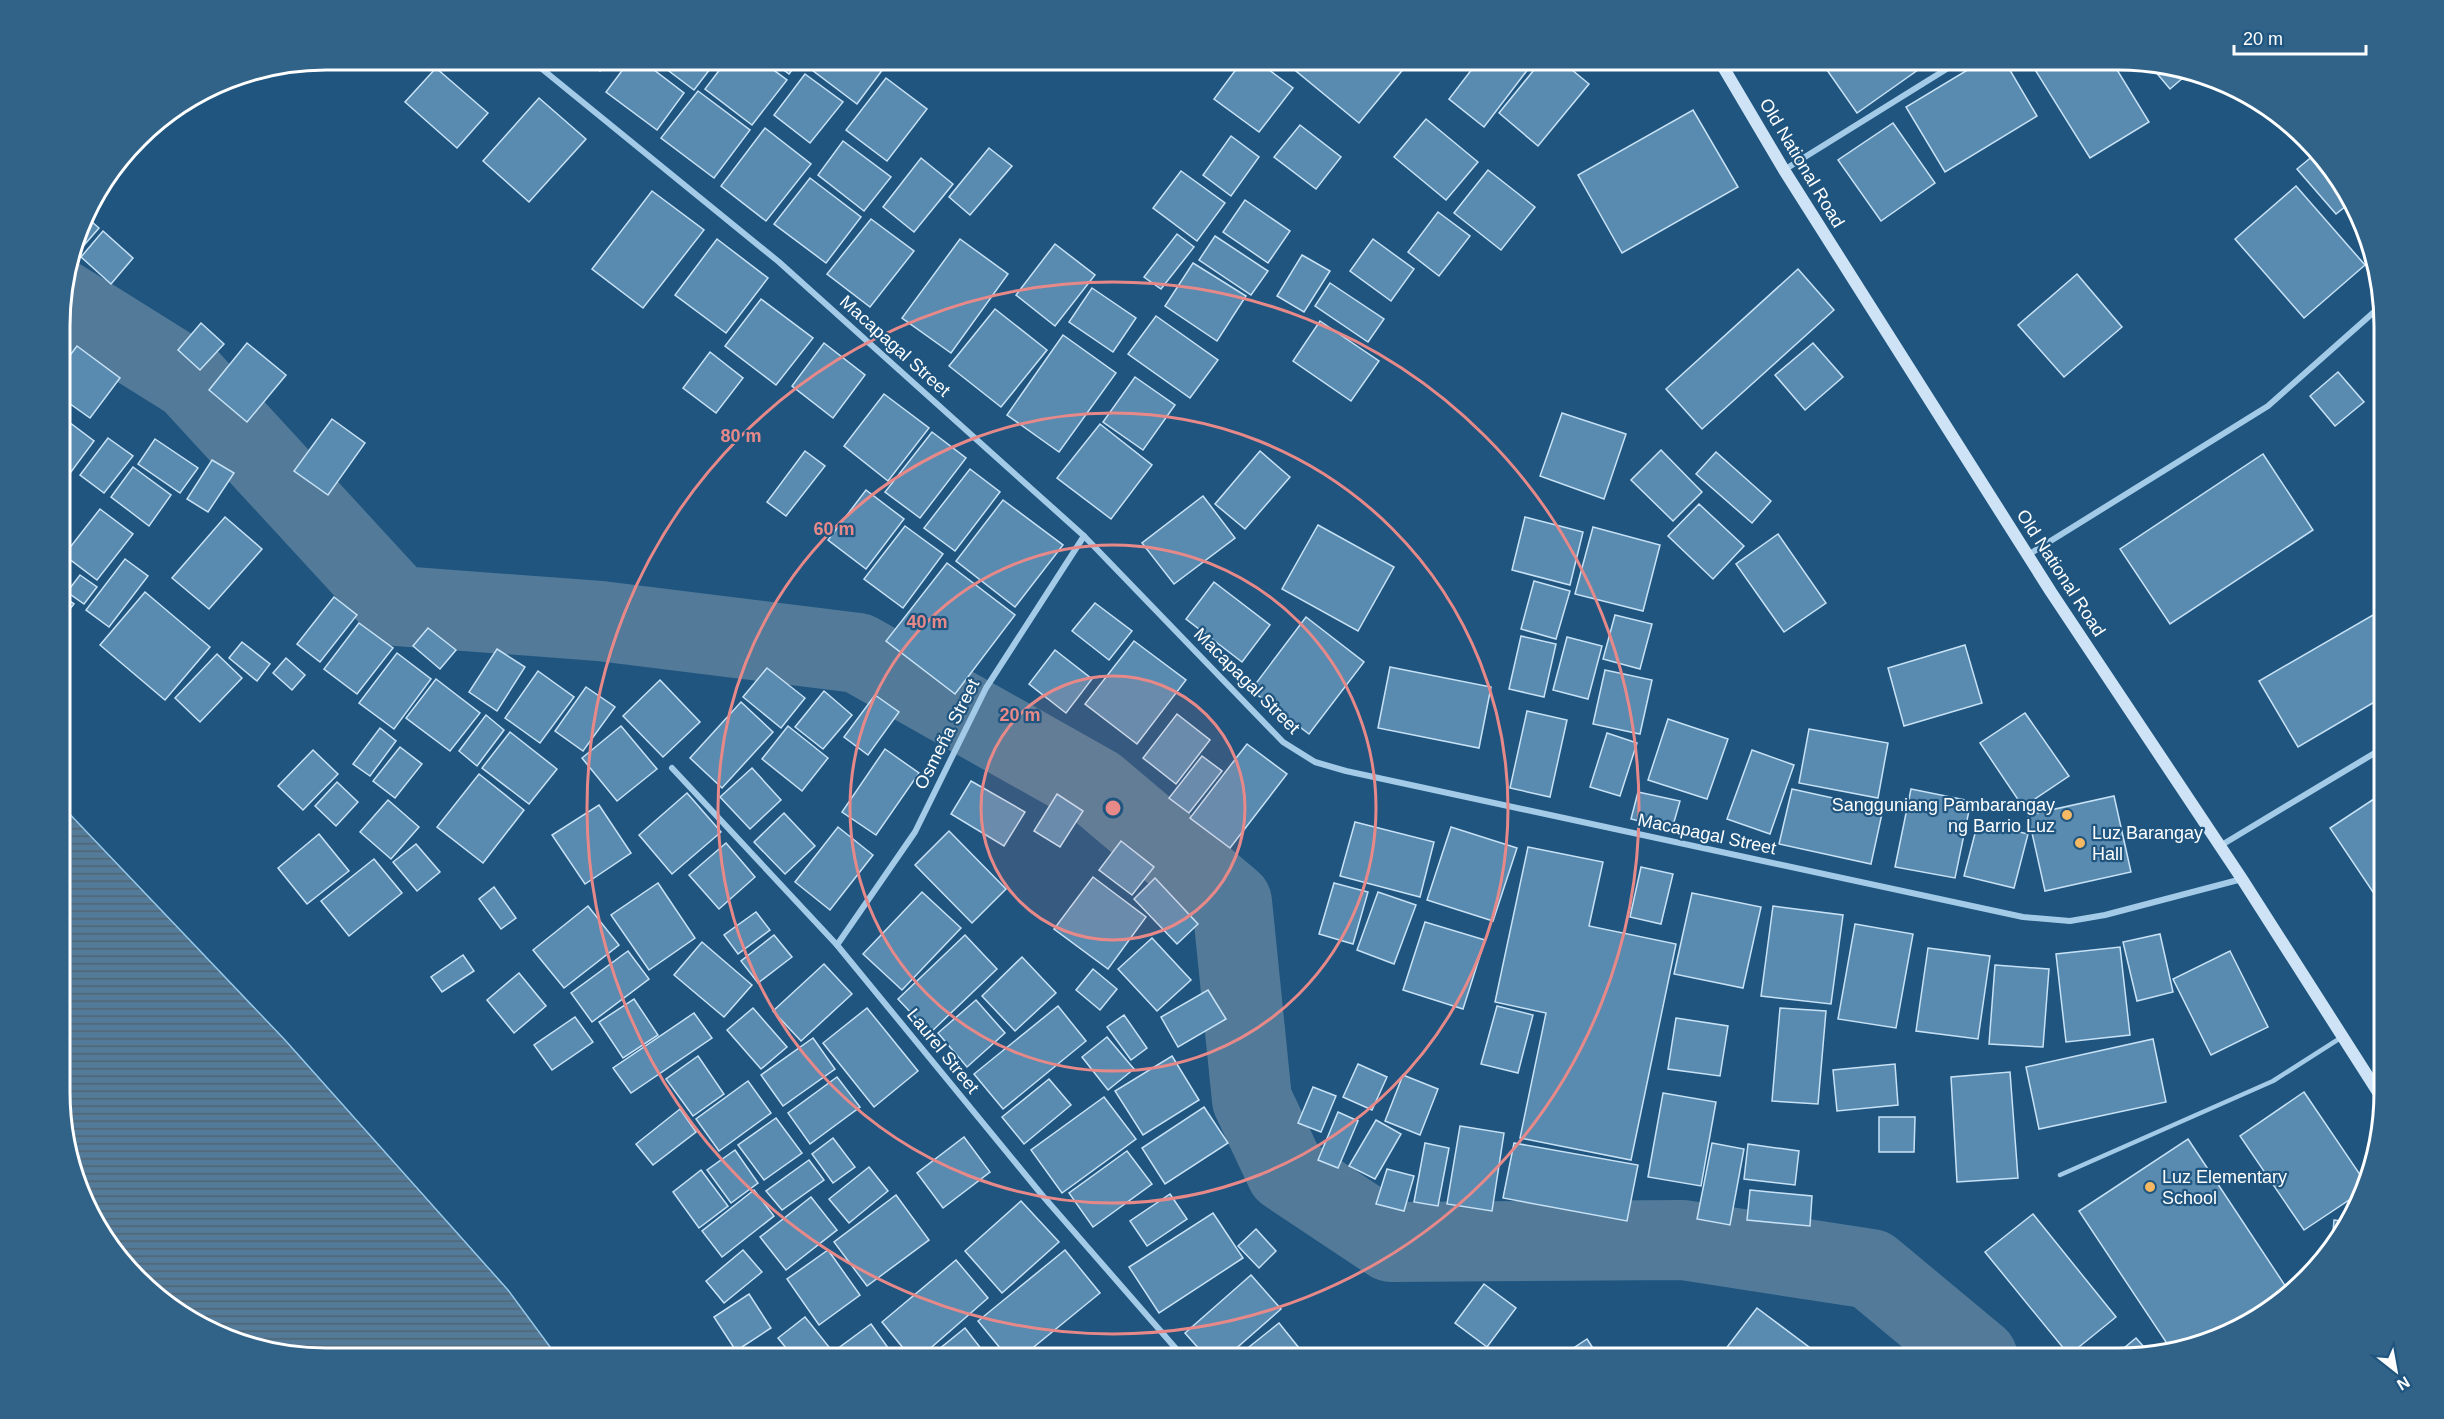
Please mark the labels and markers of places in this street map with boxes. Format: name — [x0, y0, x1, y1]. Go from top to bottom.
place label: Sangguniang Pambarangay ng Barrio Luz — [1832, 795, 2055, 836]
centre of rings — [1103, 798, 1123, 818]
marker: Sangguniang Pambarangay ng Barrio Luz — [2060, 808, 2074, 822]
place label: Luz Barangay Hall — [2092, 823, 2203, 864]
marker: Luz Barangay Hall — [2073, 836, 2087, 850]
place label: Luz Elementary School — [2162, 1167, 2287, 1208]
marker: Luz Elementary School — [2143, 1180, 2157, 1194]

